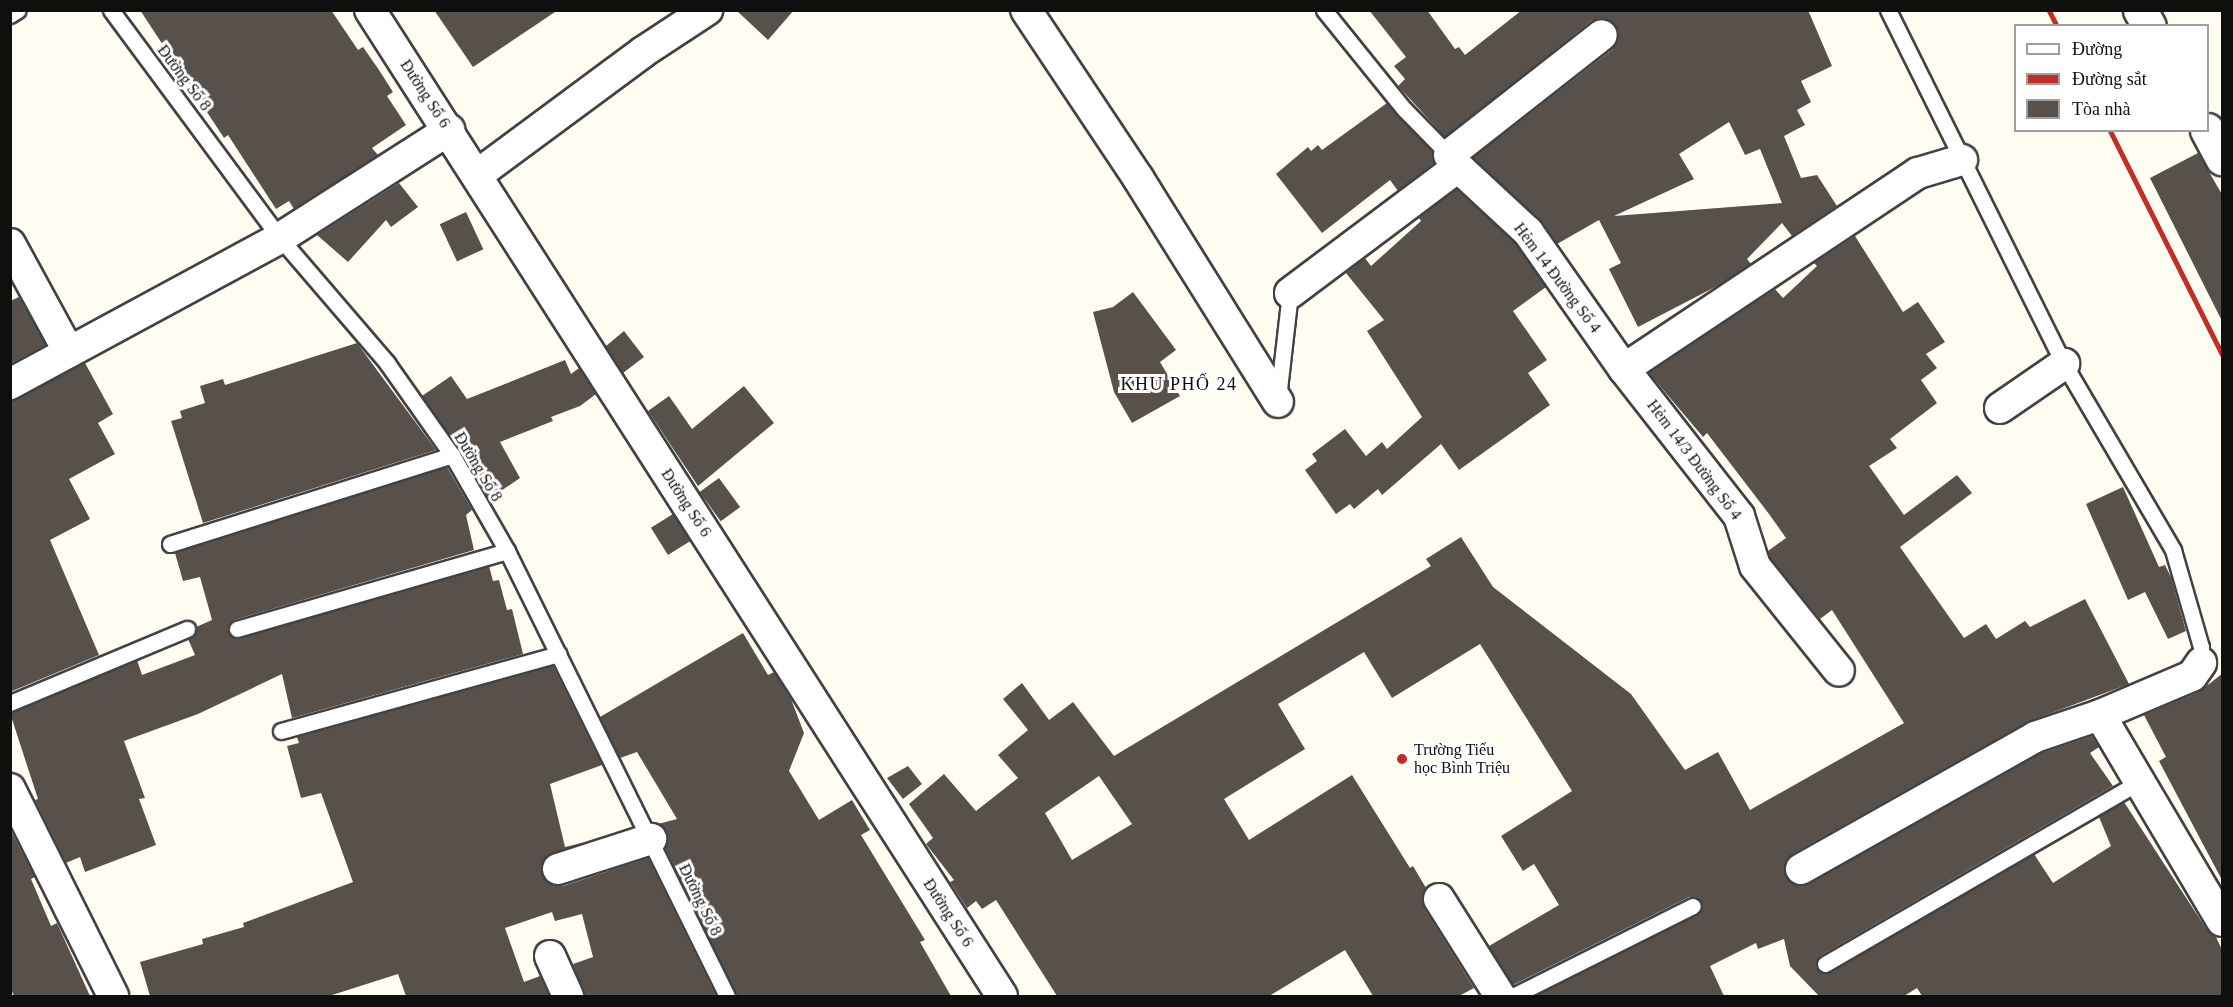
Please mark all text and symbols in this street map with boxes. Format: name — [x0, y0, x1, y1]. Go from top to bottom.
legend — [2014, 24, 2209, 132]
text: Đường — [2072, 39, 2122, 59]
street label: Đường Số 8 — [153, 41, 215, 115]
street label: Đường Số 6 — [396, 56, 454, 132]
text: Đường sắt — [2072, 69, 2147, 89]
text: Tòa nhà — [2072, 99, 2130, 119]
street label: Hẻm 14 Đường Số 4 — [1509, 219, 1605, 337]
district label: KHU PHỐ 24 — [1120, 373, 1238, 395]
street label: Hẻm 14/3 Đường Số 4 — [1643, 396, 1745, 524]
street label: Đường Số 8 — [450, 429, 506, 505]
street label: Đường Số 6 — [657, 465, 715, 541]
place label: Trường Tiểu học Bình Triệu — [1414, 740, 1510, 778]
marker: Trường Tiểu học Bình Triệu — [1395, 752, 1409, 766]
street label: Đường Số 8 — [674, 861, 726, 939]
street label: Đường Số 6 — [919, 875, 977, 951]

